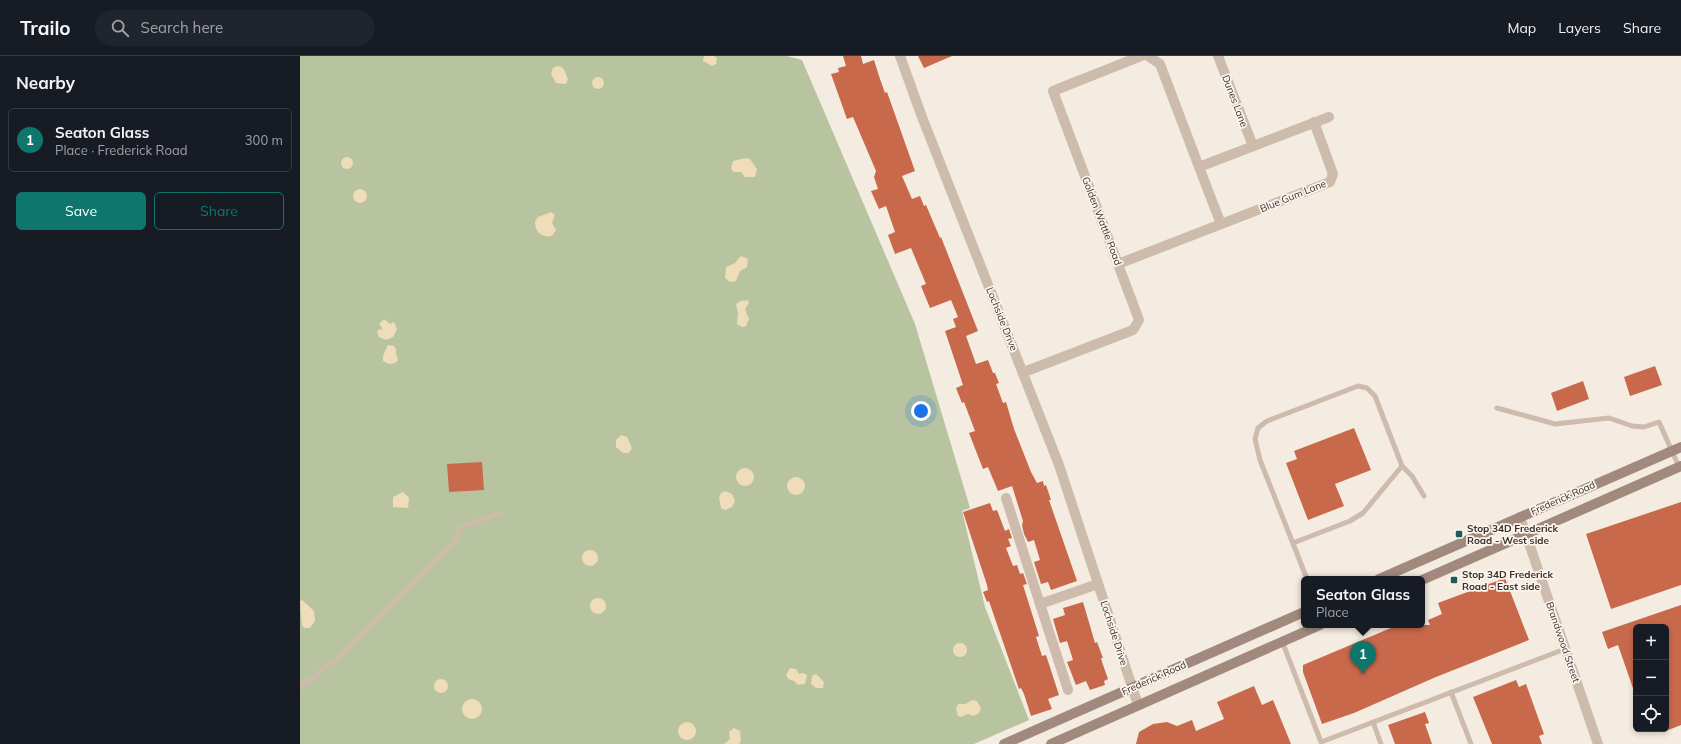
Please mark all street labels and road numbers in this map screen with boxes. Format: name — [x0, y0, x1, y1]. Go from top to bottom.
street label: Dunes Lane — [1219, 73, 1251, 129]
street label: Golden Wattle Road — [1079, 175, 1125, 267]
street label: Blue Gum Lane — [1258, 177, 1328, 215]
street label: Lochside Drive — [983, 285, 1021, 353]
street label: Frederick Road — [1529, 478, 1597, 518]
street label: Lochside Drive — [1097, 599, 1131, 667]
street label: Brandwood Street — [1543, 600, 1583, 685]
street label: Frederick Road — [1120, 658, 1188, 698]

